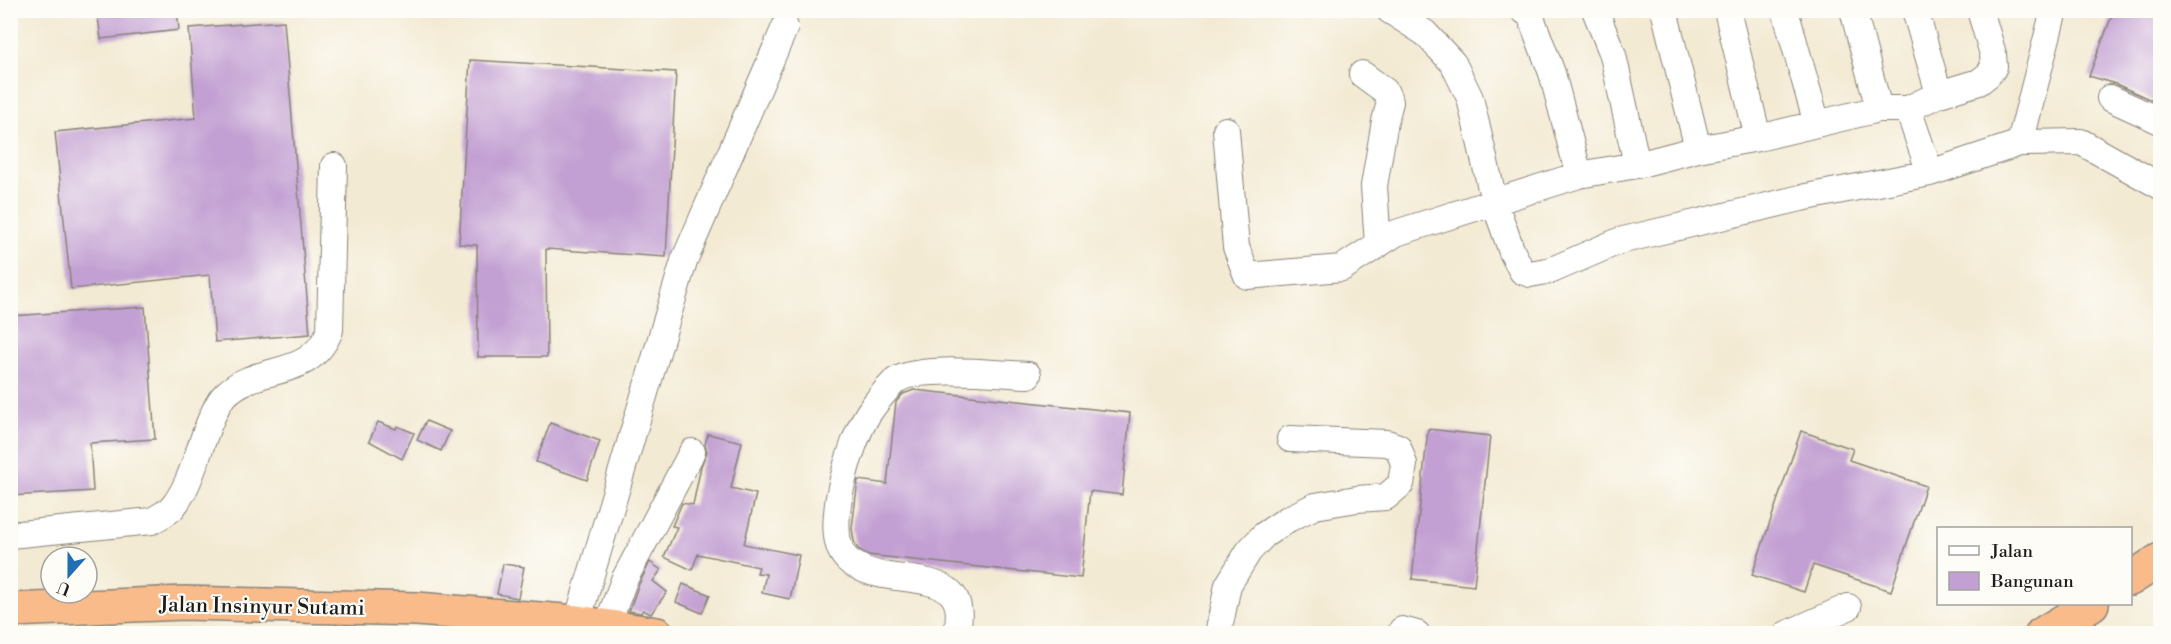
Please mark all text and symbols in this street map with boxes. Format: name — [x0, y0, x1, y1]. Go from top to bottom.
legend — [1937, 527, 2132, 605]
text: Jalan — [1990, 540, 2033, 563]
north arrow — [39, 545, 99, 605]
text: Bangunan — [1990, 570, 2074, 593]
text: U — [54, 576, 73, 600]
street label: Jalan Insinyur Sutami — [158, 592, 365, 622]

